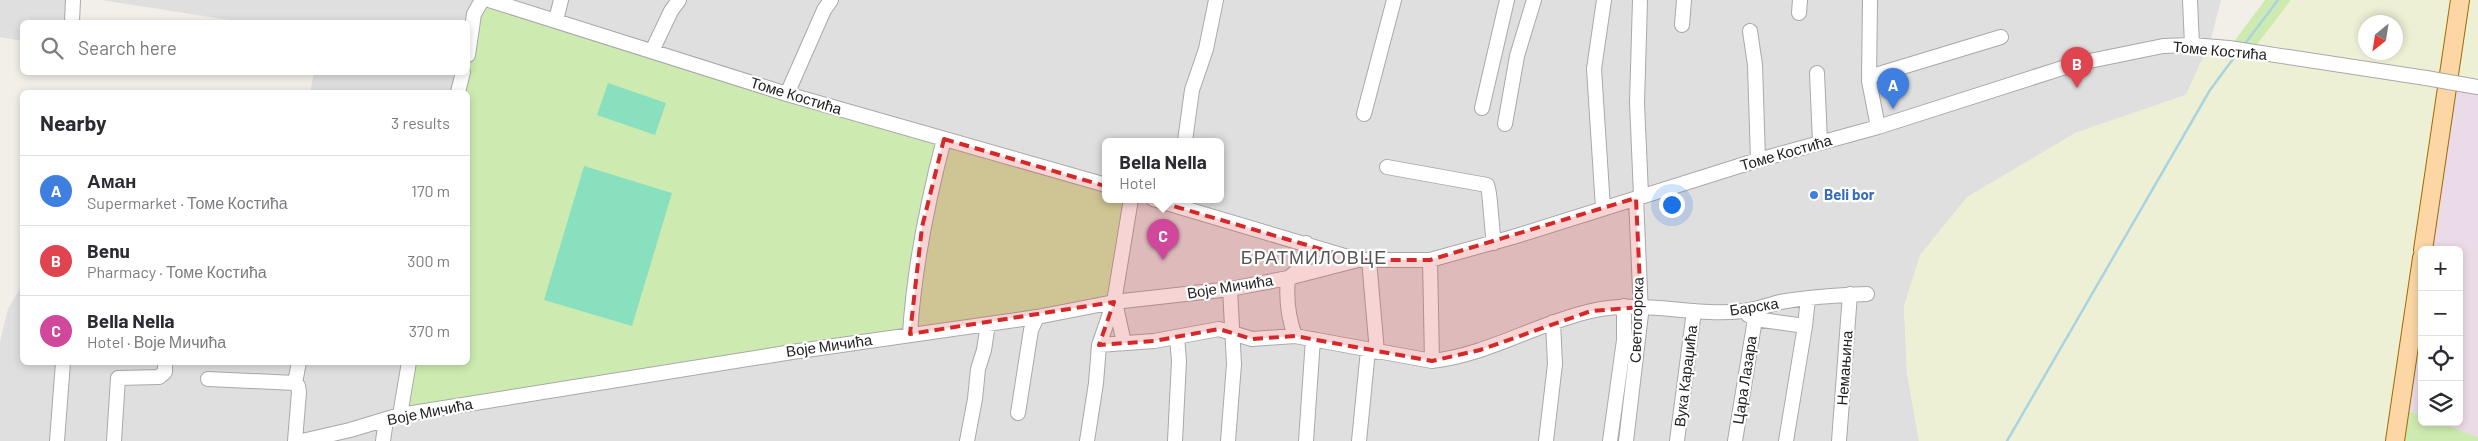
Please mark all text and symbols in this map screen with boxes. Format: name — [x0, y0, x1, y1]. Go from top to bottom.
north arrow — [2358, 15, 2403, 60]
search box — [20, 20, 470, 75]
icon: search — [38, 34, 66, 62]
text: Search here — [78, 36, 177, 59]
street label: Томе Костића — [2172, 37, 2269, 63]
pin: B — [2061, 47, 2093, 88]
pin: A — [1877, 68, 1909, 109]
street label: Томе Костића — [748, 73, 845, 118]
text: Nearby — [40, 110, 106, 135]
text: 3 results — [391, 113, 450, 132]
street label: Томе Костића — [1738, 130, 1834, 174]
popup — [1102, 138, 1224, 203]
text: Bella Nella — [1119, 150, 1207, 173]
text: Аман — [87, 169, 137, 192]
text: Hotel — [1119, 173, 1156, 192]
text: A — [51, 181, 61, 200]
text: 170 m — [411, 181, 450, 200]
place label: Beli bor — [1824, 185, 1875, 203]
marker: Beli bor — [1808, 189, 1820, 201]
your location — [1659, 192, 1685, 218]
text: Supermarket · Томе Костића — [87, 193, 288, 212]
pin: C — [1147, 219, 1179, 260]
text: Benu — [87, 239, 130, 262]
district label: БРАТМИЛОВЦЕ — [1241, 246, 1387, 268]
map controls — [2418, 246, 2463, 426]
button: + — [2418, 246, 2463, 291]
text: B — [51, 251, 61, 270]
text: 300 m — [407, 251, 450, 270]
text: Pharmacy · Томе Костића — [87, 262, 267, 281]
street label: Воје Мичића — [1186, 270, 1275, 302]
street label: Светогорска — [1626, 276, 1647, 363]
button: − — [2418, 291, 2463, 336]
street label: Барска — [1728, 293, 1780, 319]
text: Bella Nella — [87, 309, 175, 332]
text: C — [51, 321, 61, 340]
text: 370 m — [409, 321, 450, 340]
street label: Вука Караџића — [1670, 323, 1700, 428]
street label: Немањина — [1832, 329, 1856, 406]
street label: Воје Мичића — [785, 330, 874, 360]
text: Hotel · Воје Мичића — [87, 332, 226, 351]
street label: Цара Лазара — [1728, 334, 1760, 425]
button: locate — [2418, 336, 2463, 381]
button: layers — [2418, 381, 2463, 426]
street label: Воје Мичића — [385, 394, 475, 428]

